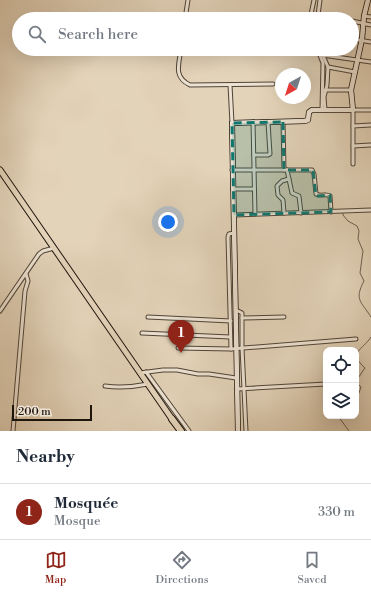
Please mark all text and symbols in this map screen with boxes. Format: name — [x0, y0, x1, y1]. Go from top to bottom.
search box — [12, 12, 359, 56]
icon: search — [26, 23, 48, 45]
text: Search here — [58, 25, 138, 44]
north arrow — [275, 68, 311, 104]
your location — [158, 212, 178, 232]
pin: 1 — [168, 320, 194, 353]
map controls — [323, 347, 359, 419]
button: locate — [323, 347, 359, 383]
button: layers — [323, 383, 359, 419]
scale bar — [12, 403, 92, 422]
text: 200 m — [18, 405, 51, 419]
text: Nearby — [16, 446, 75, 468]
text: Mosquée — [54, 494, 118, 513]
text: 1 — [26, 504, 32, 520]
text: 330 m — [318, 504, 355, 520]
text: Mosque — [54, 513, 101, 529]
tab: Map — [45, 549, 67, 587]
tab: Directions — [156, 549, 209, 587]
tab: Saved — [298, 549, 326, 587]

